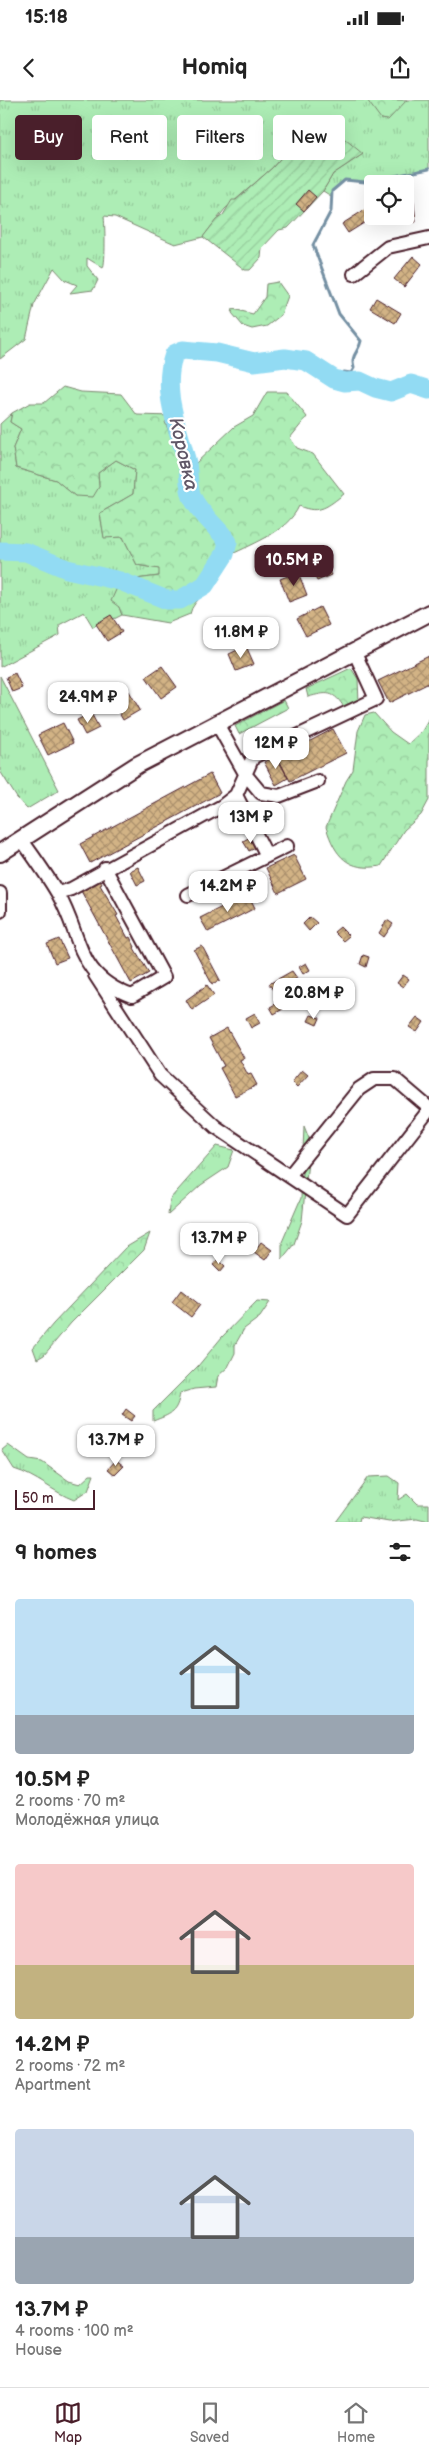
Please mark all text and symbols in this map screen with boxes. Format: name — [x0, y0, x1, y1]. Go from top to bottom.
text: 15:18 — [25, 6, 68, 29]
icon: back — [15, 54, 43, 82]
text: Homiq — [182, 54, 247, 81]
icon: share — [386, 54, 414, 82]
chip: Buy — [15, 115, 82, 160]
chip: Rent — [92, 115, 167, 160]
chip: Filters — [177, 115, 263, 160]
chip: New — [273, 115, 345, 160]
map controls — [364, 175, 414, 225]
button: locate — [364, 175, 414, 225]
water label: Коровка — [163, 415, 203, 493]
pin: 10.5M ₽ — [248, 544, 340, 587]
text: 10.5M ₽ — [266, 551, 322, 570]
pin: 11.8M ₽ — [195, 616, 287, 659]
text: 11.8M ₽ — [214, 623, 268, 642]
pin: 24.9M ₽ — [42, 682, 134, 724]
text: 24.9M ₽ — [59, 688, 117, 707]
pin: 12M ₽ — [241, 728, 311, 770]
text: 12M ₽ — [254, 734, 298, 753]
pin: 13M ₽ — [216, 802, 286, 844]
text: 13M ₽ — [229, 808, 273, 827]
pin: 14.2M ₽ — [182, 870, 274, 913]
text: 14.2M ₽ — [200, 877, 256, 896]
pin: 20.8M ₽ — [268, 978, 360, 1020]
text: 20.8M ₽ — [284, 984, 344, 1003]
pin: 13.7M ₽ — [173, 1222, 265, 1265]
text: 13.7M ₽ — [191, 1229, 247, 1248]
pin: 13.7M ₽ — [70, 1424, 162, 1467]
text: 13.7M ₽ — [88, 1431, 144, 1450]
scale bar — [15, 1487, 95, 1510]
text: 50 m — [22, 1490, 54, 1507]
icon: filters — [386, 1538, 414, 1566]
text: 9 homes — [15, 1540, 97, 1565]
icon: home — [170, 1632, 260, 1722]
text: 10.5M ₽ — [15, 1767, 90, 1792]
text: 2 rooms · 70 m² — [15, 1792, 125, 1811]
text: Молодёжная улица — [15, 1811, 159, 1830]
icon: home — [170, 1897, 260, 1987]
text: 14.2M ₽ — [15, 2032, 89, 2057]
text: 2 rooms · 72 m² — [15, 2057, 125, 2076]
text: Apartment — [15, 2076, 91, 2095]
icon: home — [170, 2162, 260, 2252]
text: 13.7M ₽ — [15, 2297, 88, 2322]
text: 4 rooms · 100 m² — [15, 2322, 134, 2341]
text: House — [15, 2341, 62, 2360]
tab: Map — [54, 2399, 82, 2446]
tab: Saved — [190, 2399, 229, 2446]
tab: Home — [337, 2399, 375, 2446]

